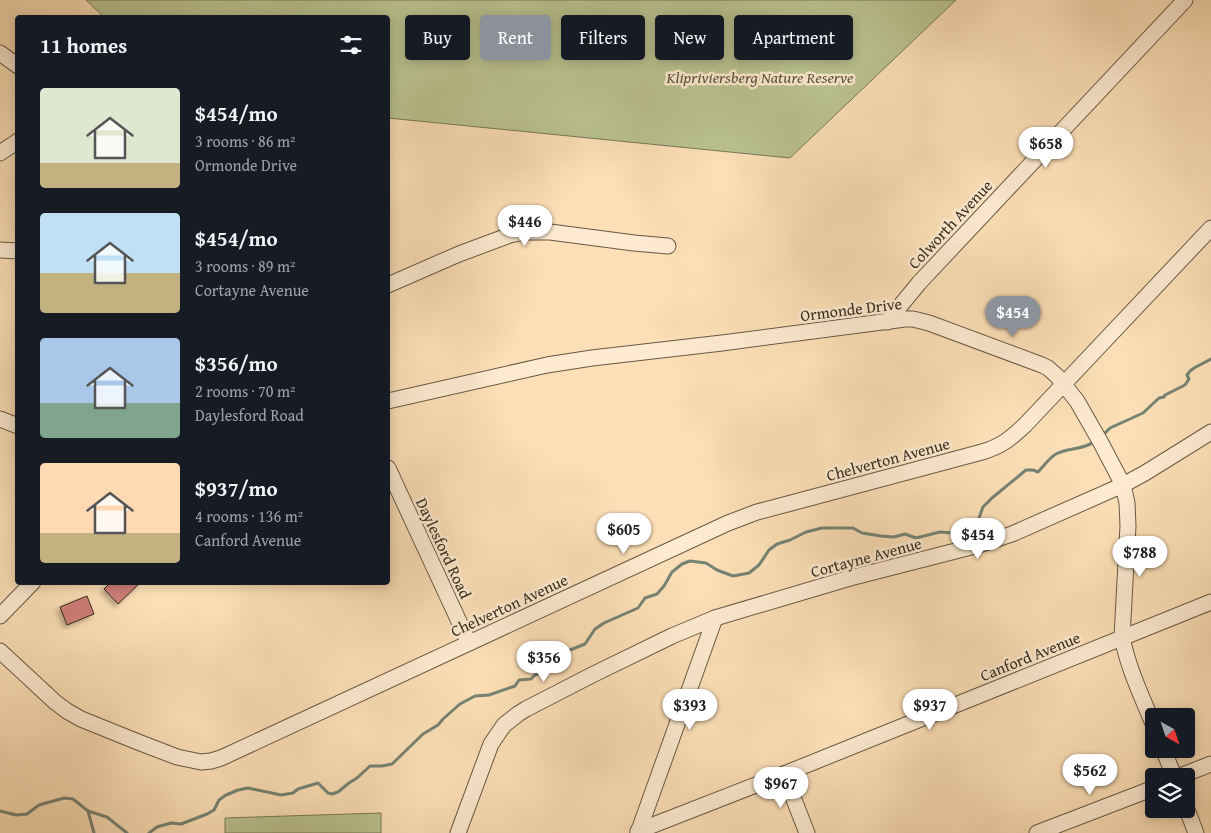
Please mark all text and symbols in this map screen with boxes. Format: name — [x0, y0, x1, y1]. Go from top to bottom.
chip: Buy — [405, 15, 470, 60]
chip: Rent — [480, 15, 551, 60]
chip: Filters — [561, 15, 645, 60]
chip: New — [655, 15, 724, 60]
chip: Apartment — [734, 15, 853, 60]
text: 11 homes — [40, 30, 127, 61]
icon: filters — [337, 31, 365, 59]
park label: Klipriviersberg Nature Reserve — [666, 65, 854, 89]
text: $454/mo — [195, 98, 278, 129]
icon: home — [80, 108, 140, 168]
pin: $658 — [1016, 126, 1076, 169]
text: 3 rooms · 86 m² — [195, 129, 295, 153]
text: $658 — [1029, 131, 1063, 155]
text: Ormonde Drive — [195, 153, 297, 177]
street label: Colworth Avenue — [902, 174, 998, 274]
pin: $446 — [495, 204, 555, 247]
text: $446 — [508, 209, 542, 233]
text: $454/mo — [195, 223, 278, 254]
icon: home — [80, 233, 140, 293]
text: 3 rooms · 89 m² — [195, 254, 295, 278]
text: Cortayne Avenue — [195, 278, 309, 302]
street label: Ormonde Drive — [799, 291, 903, 327]
pin: $454 — [983, 296, 1043, 338]
text: $454 — [996, 300, 1030, 324]
text: $356/mo — [195, 348, 278, 379]
icon: home — [80, 358, 140, 418]
text: 2 rooms · 70 m² — [195, 379, 295, 403]
text: Daylesford Road — [195, 403, 304, 427]
street label: Chelverton Avenue — [824, 431, 952, 487]
text: $937/mo — [195, 473, 278, 504]
icon: home — [80, 483, 140, 543]
street label: Daylesford Road — [410, 494, 478, 603]
text: 4 rooms · 136 m² — [195, 504, 303, 528]
pin: $605 — [594, 512, 654, 555]
text: $605 — [607, 517, 641, 541]
pin: $454 — [948, 518, 1008, 560]
text: $454 — [961, 522, 995, 546]
text: Canford Avenue — [195, 528, 301, 552]
street label: Cortayne Avenue — [808, 531, 924, 583]
pin: $788 — [1110, 536, 1170, 578]
text: $788 — [1123, 540, 1157, 564]
street label: Chelverton Avenue — [446, 567, 572, 643]
street label: Canford Avenue — [976, 625, 1084, 687]
pin: $356 — [514, 640, 574, 683]
text: $356 — [527, 645, 561, 669]
pin: $393 — [660, 688, 720, 731]
pin: $937 — [900, 688, 960, 731]
text: $393 — [673, 693, 707, 717]
text: $937 — [913, 693, 947, 717]
north arrow — [1145, 708, 1195, 758]
map controls — [1145, 708, 1195, 818]
pin: $562 — [1060, 754, 1120, 796]
text: $562 — [1073, 758, 1107, 782]
pin: $967 — [751, 766, 811, 809]
button: layers — [1145, 768, 1195, 818]
text: $967 — [764, 771, 798, 795]

